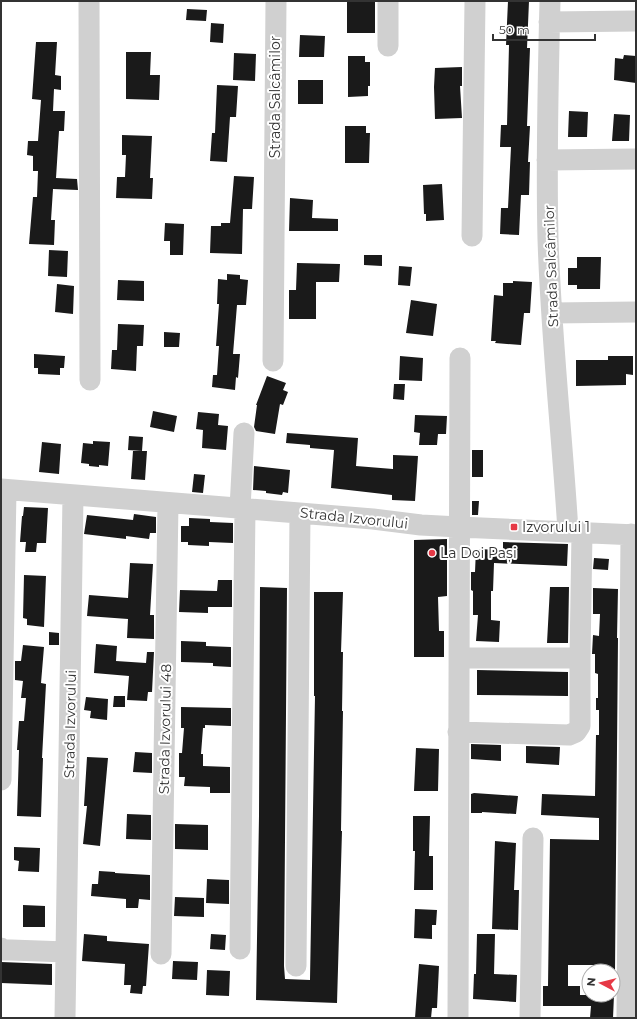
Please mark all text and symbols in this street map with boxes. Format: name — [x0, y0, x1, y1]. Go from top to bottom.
scale bar — [493, 16, 595, 42]
text: 50 m — [499, 22, 530, 37]
street label: Strada Salcâmilor — [266, 35, 284, 158]
street label: Strada Salcâmilor — [540, 204, 562, 328]
street label: Strada Izvorului — [299, 503, 409, 533]
place label: Izvorului 1 — [522, 518, 590, 536]
marker: Izvorului 1 — [509, 522, 519, 532]
place label: La Doi Pași — [440, 544, 517, 563]
marker: La Doi Pași — [427, 548, 437, 558]
street label: Strada Izvorului 48 — [155, 664, 175, 794]
street label: Strada Izvorului — [60, 670, 80, 778]
north arrow — [581, 963, 621, 1003]
text: N — [584, 977, 599, 987]

